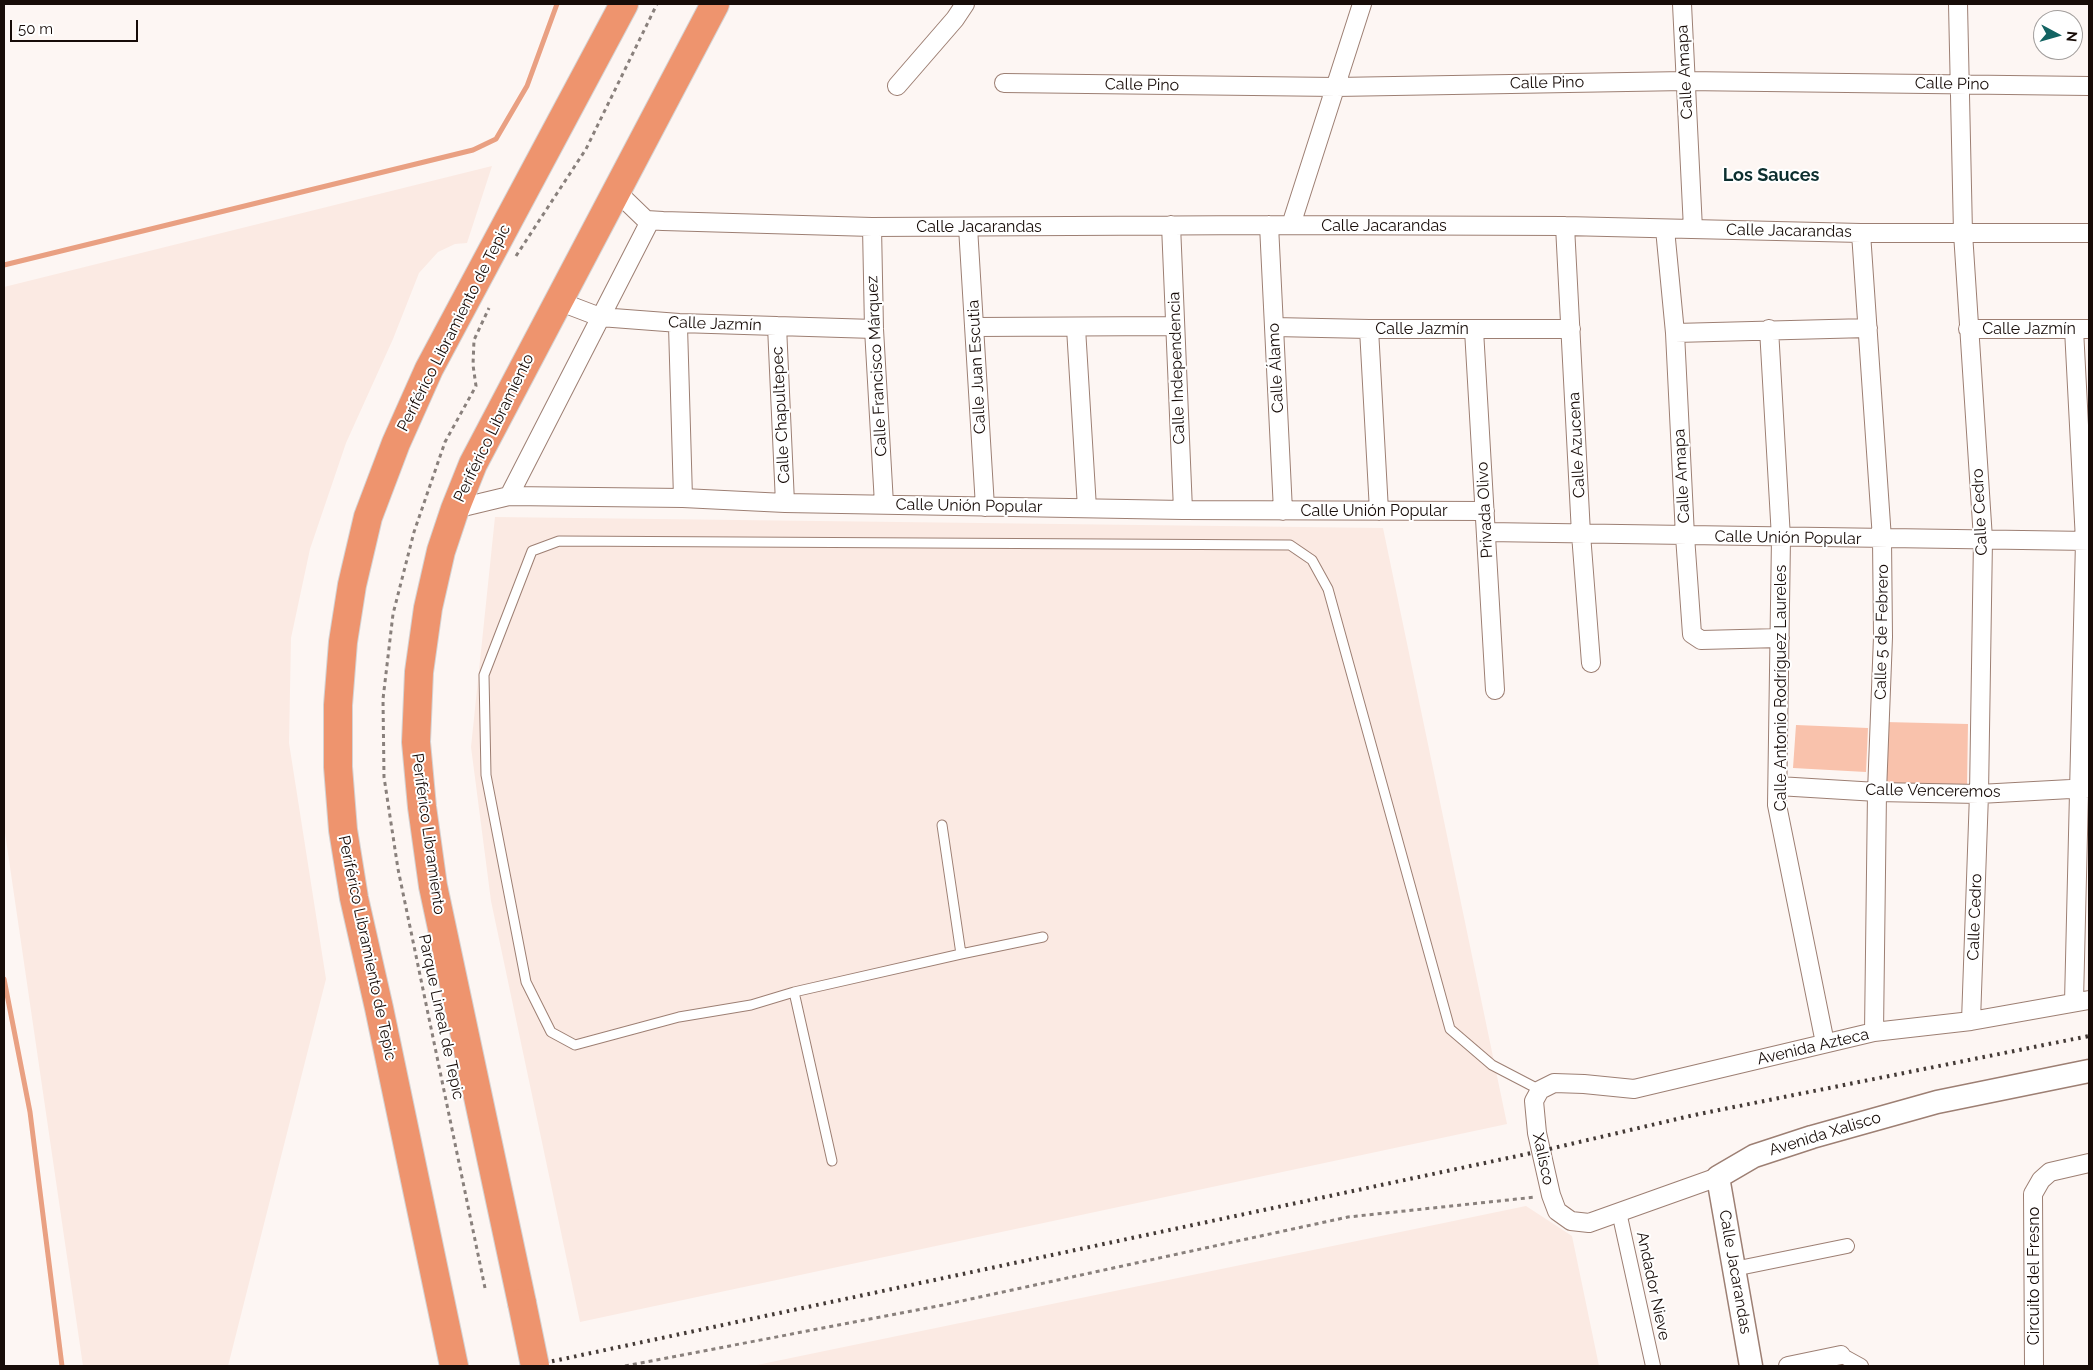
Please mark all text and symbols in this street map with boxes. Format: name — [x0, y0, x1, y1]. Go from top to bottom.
scale bar — [12, 10, 140, 42]
north arrow — [2033, 10, 2083, 60]
text: 50 m — [18, 20, 53, 38]
street label: Calle Amapa — [1673, 24, 1697, 120]
text: N — [2063, 30, 2080, 43]
street label: Calle Pino — [1510, 73, 1584, 93]
street label: Calle Pino — [1915, 74, 1989, 94]
street label: Calle Pino — [1105, 75, 1179, 95]
district label: Los Sauces — [1723, 165, 1819, 187]
street label: Calle Jacarandas — [1321, 216, 1447, 236]
street label: Calle Jacarandas — [916, 217, 1042, 237]
street label: Calle Jacarandas — [1726, 220, 1852, 242]
street label: Periférico Libramiento de Tepic — [393, 221, 515, 435]
street label: Calle Francisco Márquez — [863, 275, 891, 457]
street label: Calle Independencia — [1165, 291, 1189, 445]
street label: Calle Juan Escutia — [964, 299, 990, 435]
street label: Calle Jazmín — [668, 313, 762, 335]
street label: Calle Jazmín — [1375, 319, 1469, 339]
street label: Calle Jazmín — [1982, 319, 2076, 339]
street label: Calle Álamo — [1264, 323, 1288, 413]
street label: Calle Chapultepec — [768, 346, 794, 484]
street label: Periférico Libramiento — [450, 351, 538, 505]
street label: Calle Azucena — [1565, 391, 1589, 499]
street label: Calle Amapa — [1670, 428, 1694, 524]
street label: Privada Olivo — [1473, 461, 1497, 559]
street label: Calle Cedro — [1968, 468, 1992, 556]
street label: Calle Unión Popular — [895, 495, 1043, 517]
street label: Calle Unión Popular — [1301, 501, 1447, 521]
street label: Calle Unión Popular — [1714, 527, 1862, 549]
street label: Calle 5 de Febrero — [1871, 564, 1893, 700]
street label: Calle Antonio Rodríguez Laureles — [1771, 565, 1791, 811]
street label: Periférico Libramiento — [407, 752, 449, 916]
street label: Calle Venceremos — [1865, 780, 2001, 802]
street label: Periférico Libramiento de Tepic — [334, 834, 400, 1062]
street label: Calle Cedro — [1964, 873, 1986, 961]
street label: Parque Lineal de Tepic — [414, 933, 468, 1101]
street label: Avenida Azteca — [1755, 1025, 1871, 1069]
street label: Avenida Xalisco — [1767, 1108, 1883, 1160]
street label: Xalisco — [1528, 1131, 1558, 1187]
street label: Circuito del Fresno — [2024, 1207, 2044, 1345]
street label: Calle Jacarandas — [1715, 1208, 1755, 1336]
street label: Andador Nieve — [1632, 1230, 1674, 1342]

